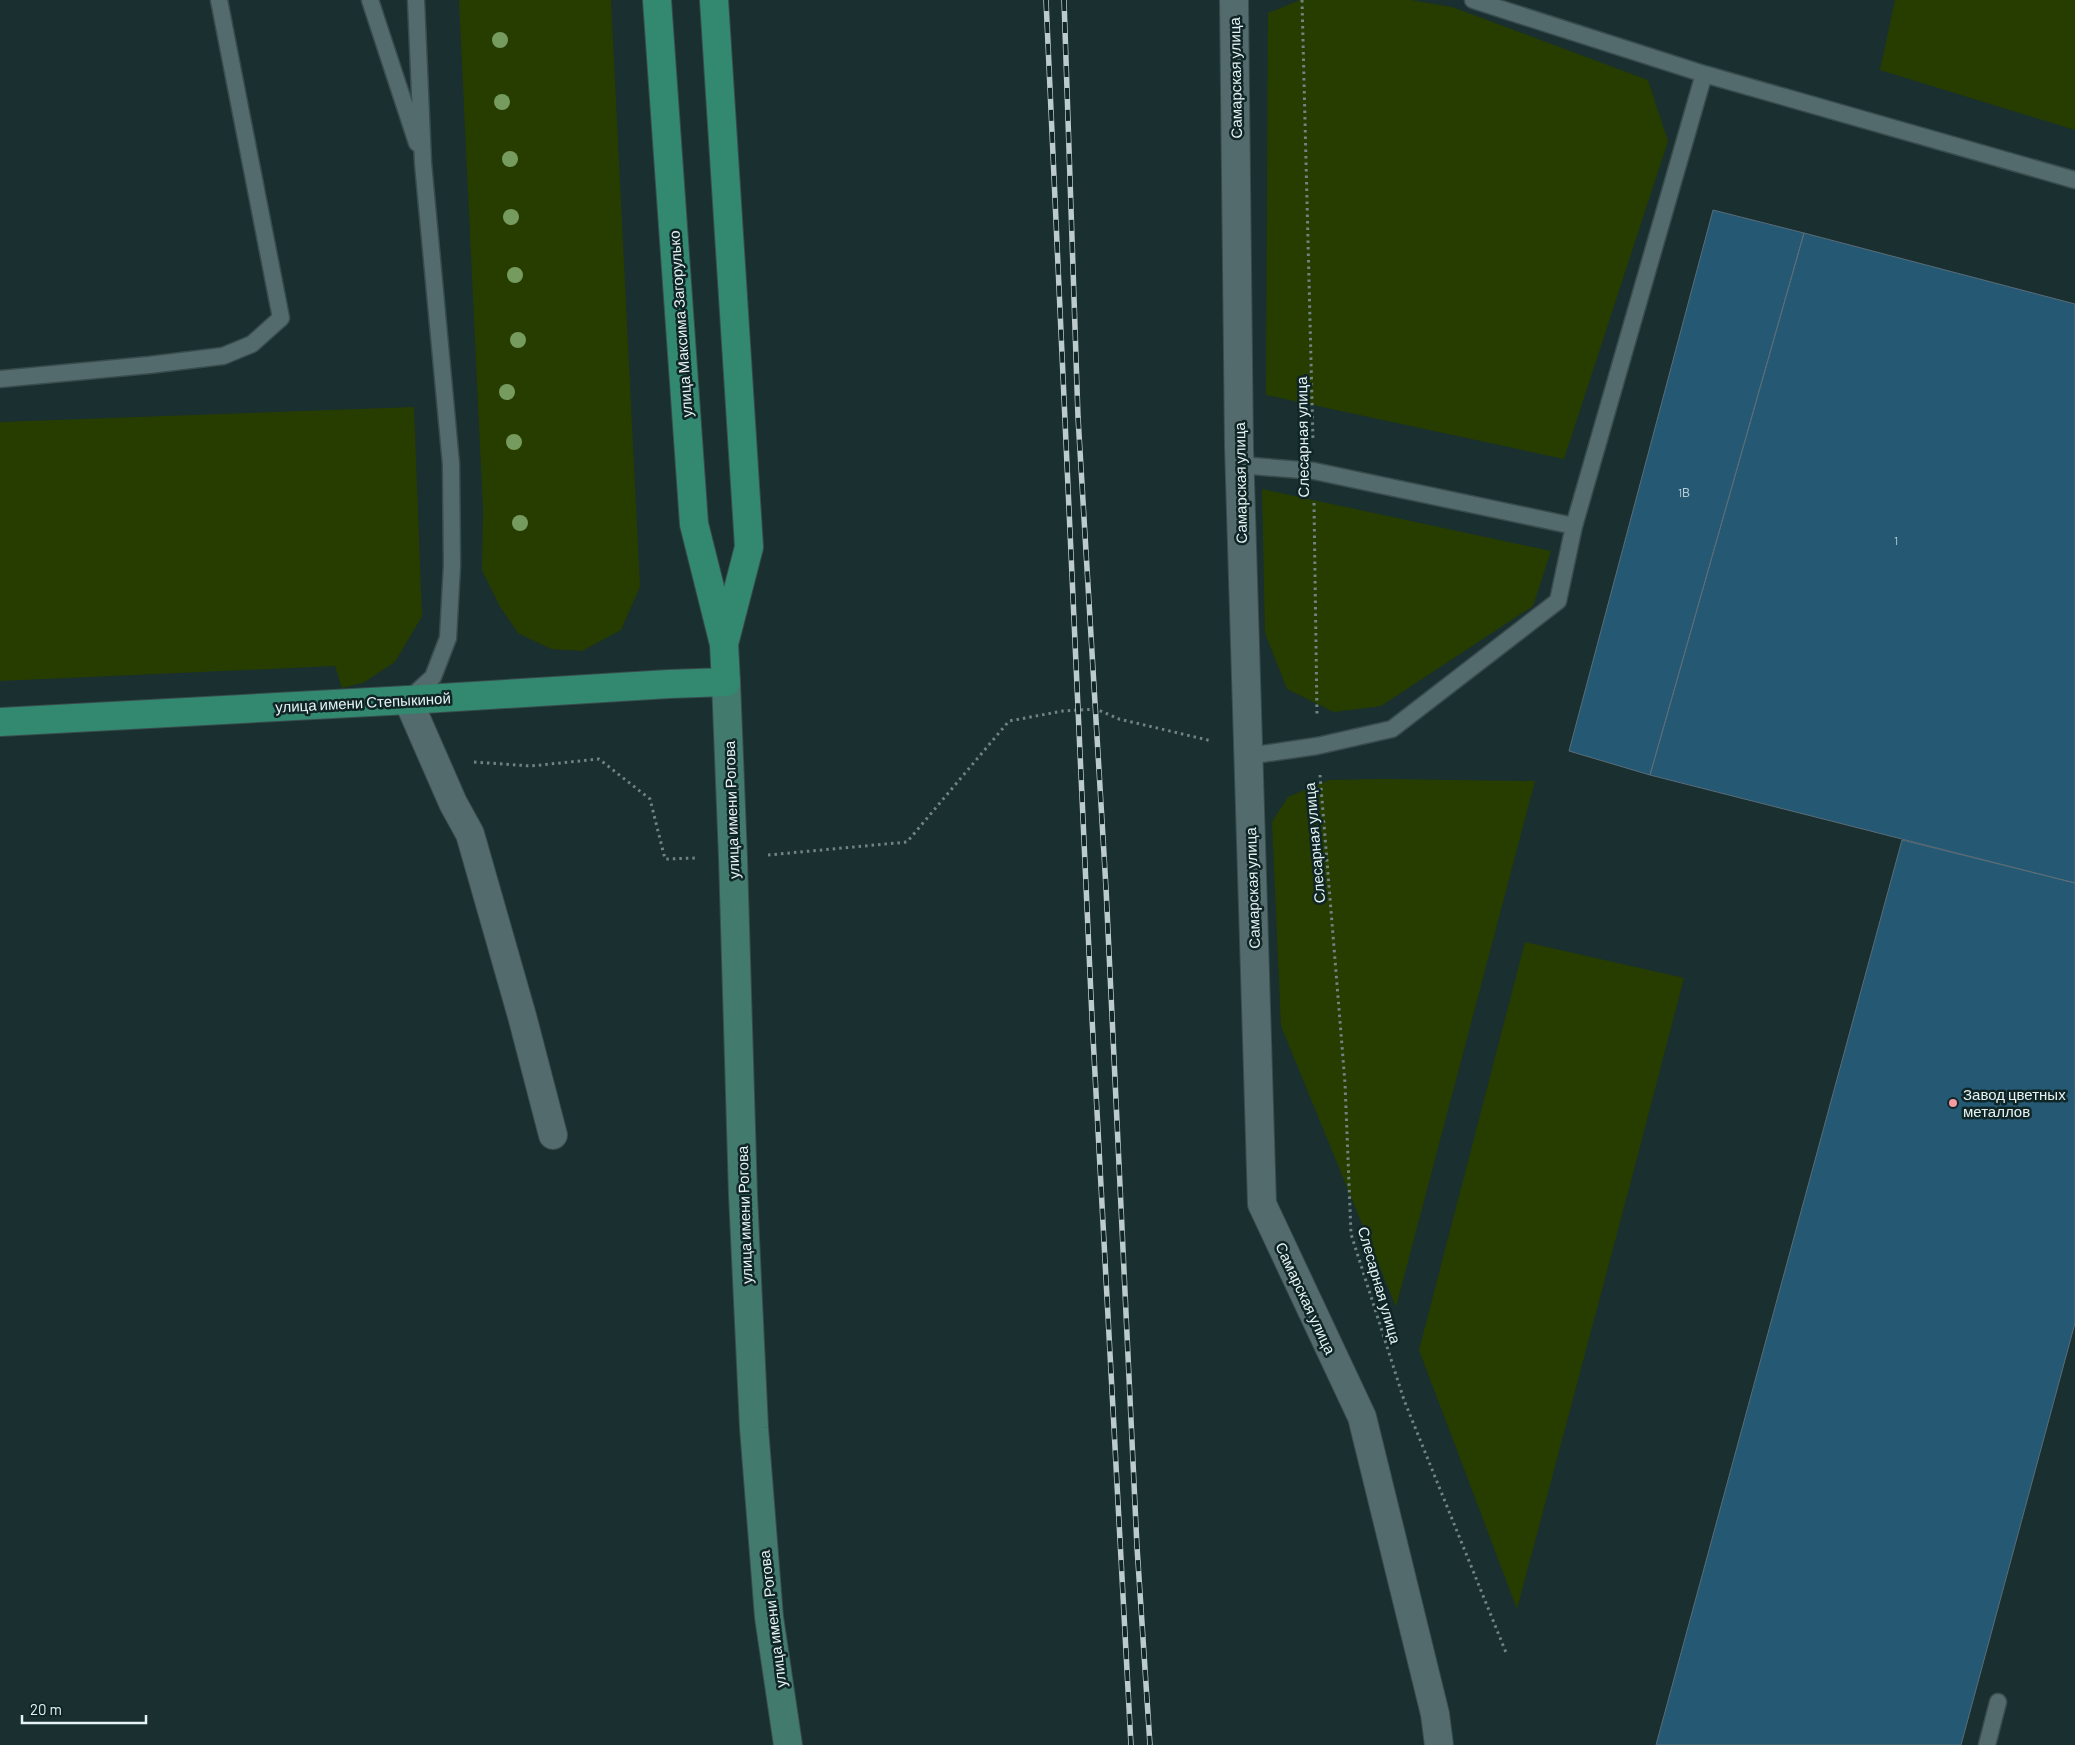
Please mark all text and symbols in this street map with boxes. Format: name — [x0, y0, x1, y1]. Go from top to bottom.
street label: Самарская улица — [1225, 16, 1245, 139]
street label: улица Максима Загорулько — [664, 230, 696, 418]
street label: Слесарная улица — [1292, 376, 1312, 498]
street label: Самарская улица — [1230, 421, 1250, 544]
house number: 1В — [1678, 485, 1690, 499]
house number: 1 — [1894, 533, 1898, 547]
street label: улица имени Степыкиной — [275, 688, 451, 716]
street label: улица имени Рогова — [720, 740, 742, 879]
street label: Слесарная улица — [1300, 781, 1328, 904]
street label: Самарская улица — [1241, 826, 1263, 949]
place label: Завод цветных металлов — [1963, 1085, 2066, 1120]
marker: Завод цветных металлов — [1947, 1097, 1959, 1109]
street label: улица имени Рогова — [733, 1145, 755, 1284]
street label: Слесарная улица — [1355, 1224, 1406, 1346]
street label: Самарская улица — [1272, 1239, 1340, 1357]
street label: улица имени Рогова — [755, 1549, 789, 1689]
scale bar — [22, 1692, 146, 1724]
text: 20 m — [30, 1700, 62, 1718]

